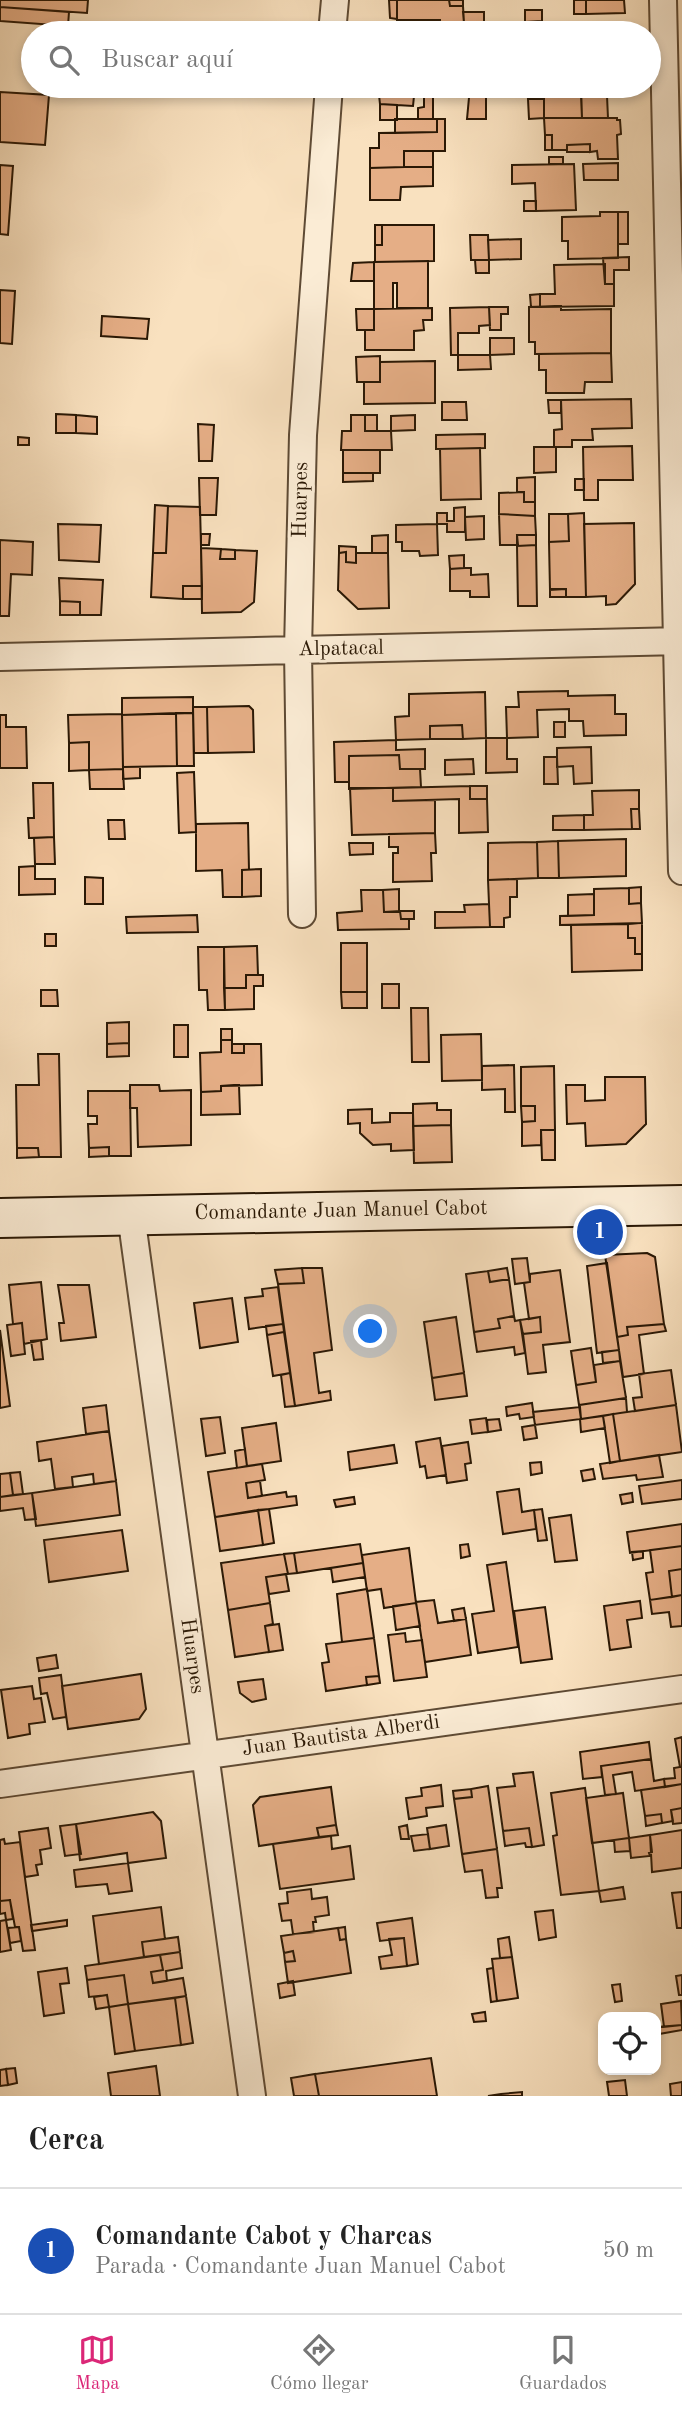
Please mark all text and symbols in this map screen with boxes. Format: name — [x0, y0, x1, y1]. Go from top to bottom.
search box — [21, 21, 661, 98]
icon: search — [45, 41, 83, 79]
text: Buscar aquí — [101, 47, 233, 73]
street label: Huarpes — [290, 462, 312, 538]
street label: Alpatacal — [298, 638, 384, 660]
street label: Comandante Juan Manuel Cabot — [194, 1198, 488, 1224]
pin: 1 — [577, 1206, 623, 1258]
your location — [353, 1314, 387, 1348]
street label: Huarpes — [176, 1617, 208, 1695]
street label: Juan Bautista Alberdi — [241, 1712, 441, 1760]
map controls — [598, 2012, 661, 2075]
button: locate — [598, 2012, 661, 2075]
text: Cerca — [28, 2126, 104, 2156]
text: Comandante Cabot y Charcas — [95, 2224, 432, 2250]
text: 1 — [44, 2239, 58, 2262]
text: 50 m — [603, 2239, 654, 2262]
text: Parada · Comandante Juan Manuel Cabot — [95, 2255, 506, 2278]
tab: Mapa — [75, 2331, 120, 2396]
tab: Cómo llegar — [270, 2331, 369, 2396]
tab: Guardados — [519, 2331, 607, 2396]

